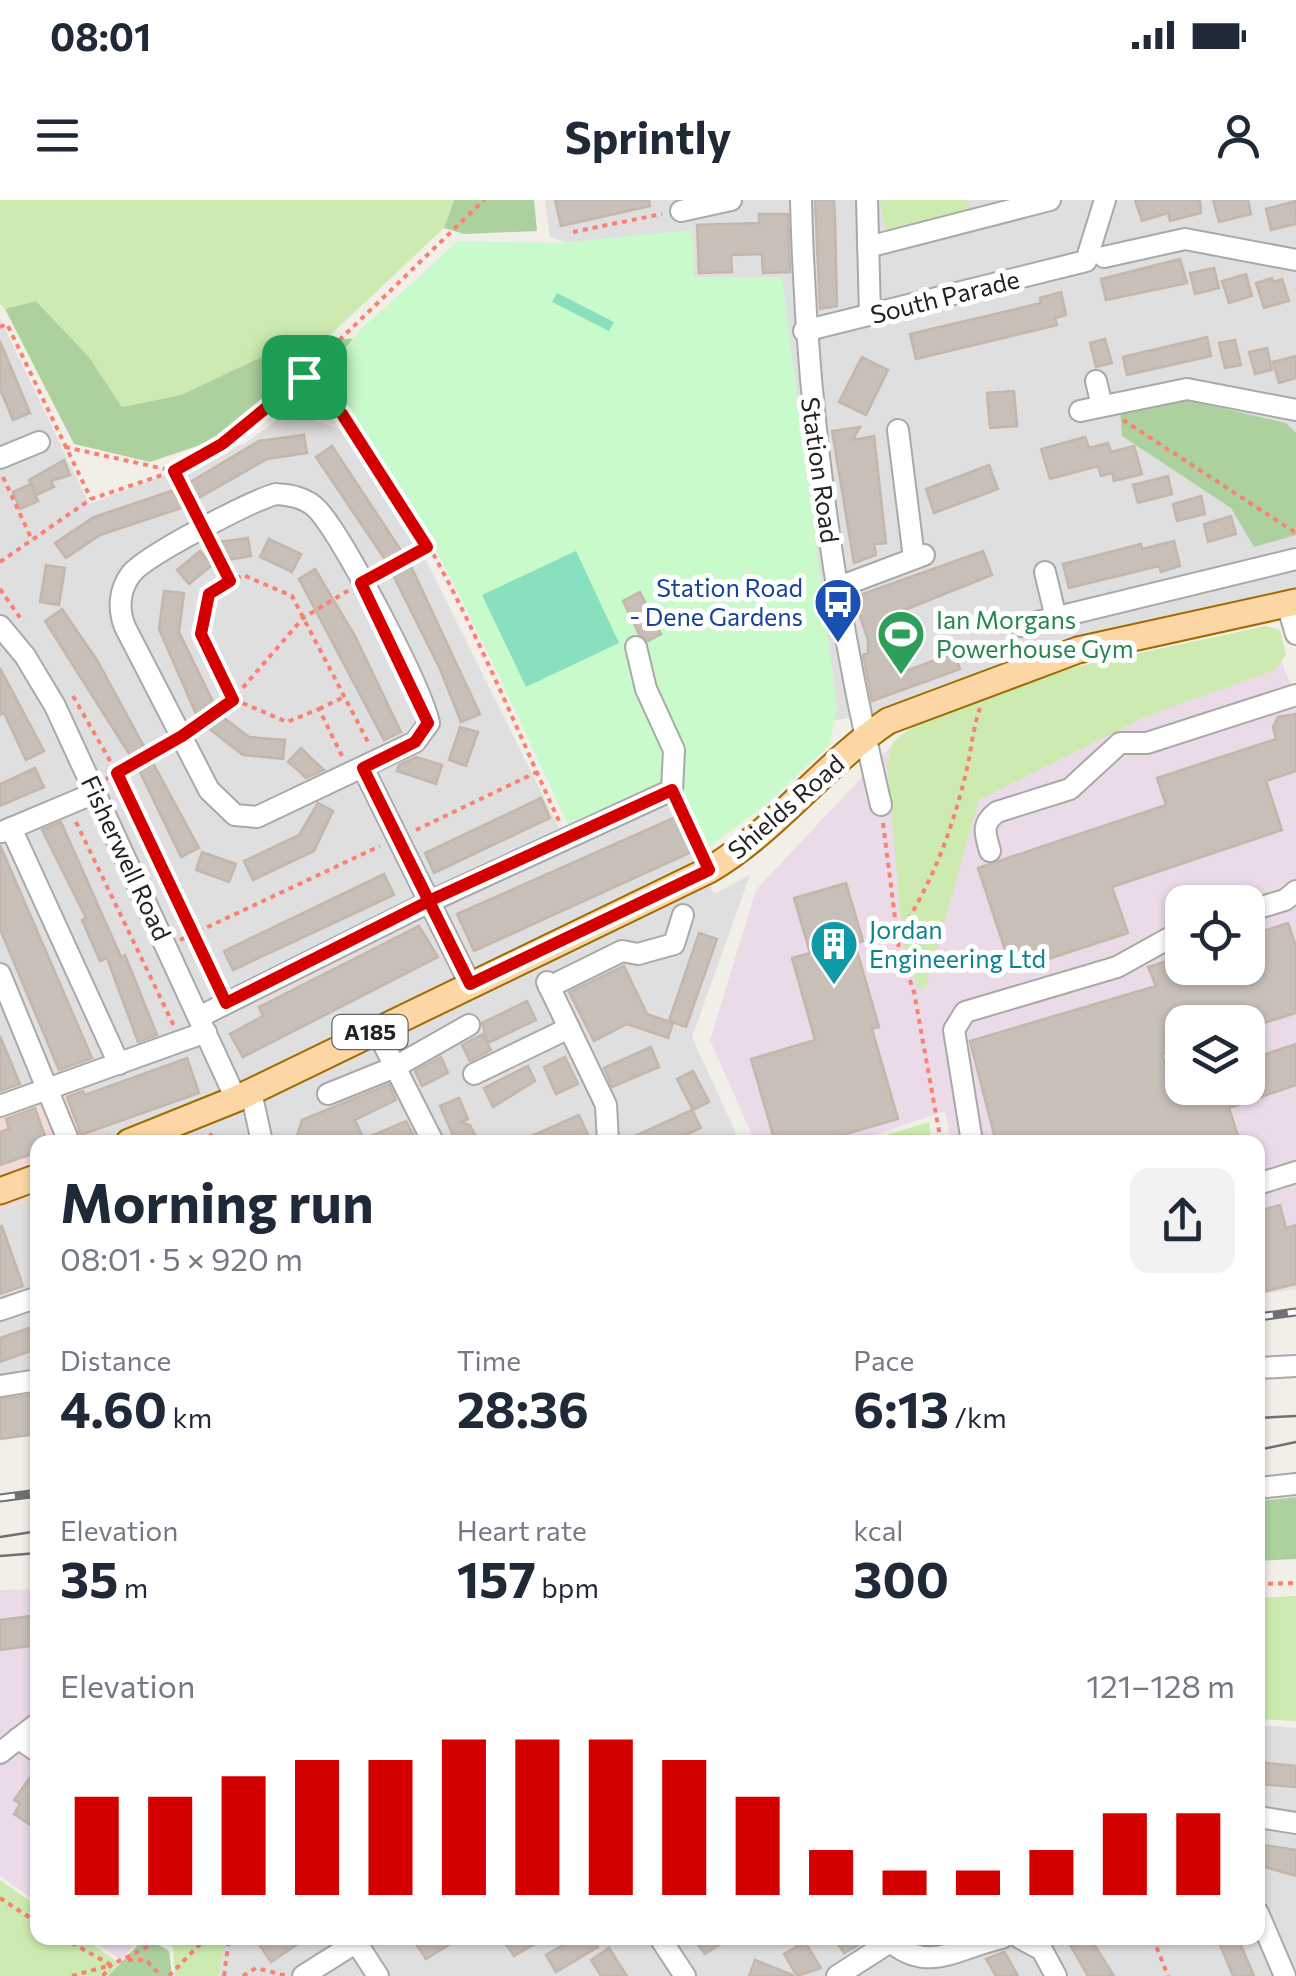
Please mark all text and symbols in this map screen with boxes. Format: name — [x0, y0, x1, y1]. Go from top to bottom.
text: 08:01 — [50, 12, 151, 59]
icon: menu — [30, 108, 85, 163]
text: Sprintly — [565, 108, 731, 163]
icon: person — [1211, 108, 1266, 163]
street label: South Parade — [867, 263, 1022, 329]
pin — [262, 335, 347, 420]
icon: arrive — [277, 350, 332, 405]
street label: Station Road — [796, 395, 846, 545]
place label: Station Road - Dene Gardens — [629, 572, 803, 631]
bus stop icon: Station Road - Dene Gardens — [812, 576, 864, 644]
place label: Ian Morgans Powerhouse Gym — [936, 604, 1134, 663]
sports icon: Ian Morgans Powerhouse Gym — [875, 608, 927, 676]
street label: Shields Road — [721, 748, 850, 865]
street label: Fisherwell Road — [76, 770, 178, 945]
map controls — [1165, 885, 1265, 1105]
button: locate — [1165, 885, 1265, 985]
place label: Jordan Engineering Ltd — [869, 914, 1046, 973]
building icon: Jordan Engineering Ltd — [808, 918, 860, 986]
button: layers — [1165, 1005, 1265, 1105]
road number: A185 — [332, 1015, 408, 1049]
text: Morning run — [60, 1167, 374, 1234]
button: share — [1130, 1168, 1235, 1273]
text: 08:01 · 5 × 920 m — [60, 1238, 303, 1278]
text: Distance — [60, 1343, 171, 1377]
text: Time — [457, 1343, 521, 1377]
text: Pace — [853, 1343, 914, 1377]
text: 4.60 — [60, 1377, 167, 1438]
text: 28:36 — [457, 1377, 589, 1438]
text: 6:13 — [853, 1377, 949, 1438]
text: km — [167, 1400, 212, 1434]
text: /km — [949, 1400, 1007, 1434]
text: Elevation — [60, 1513, 178, 1547]
text: Heart rate — [457, 1513, 587, 1547]
text: kcal — [853, 1513, 903, 1547]
text: 35 — [60, 1547, 118, 1608]
text: 157 — [457, 1547, 536, 1608]
text: 300 — [853, 1547, 949, 1608]
text: m — [118, 1570, 148, 1604]
text: bpm — [536, 1570, 599, 1604]
text: Elevation — [60, 1665, 195, 1705]
text: 121–128 m — [1086, 1665, 1235, 1705]

